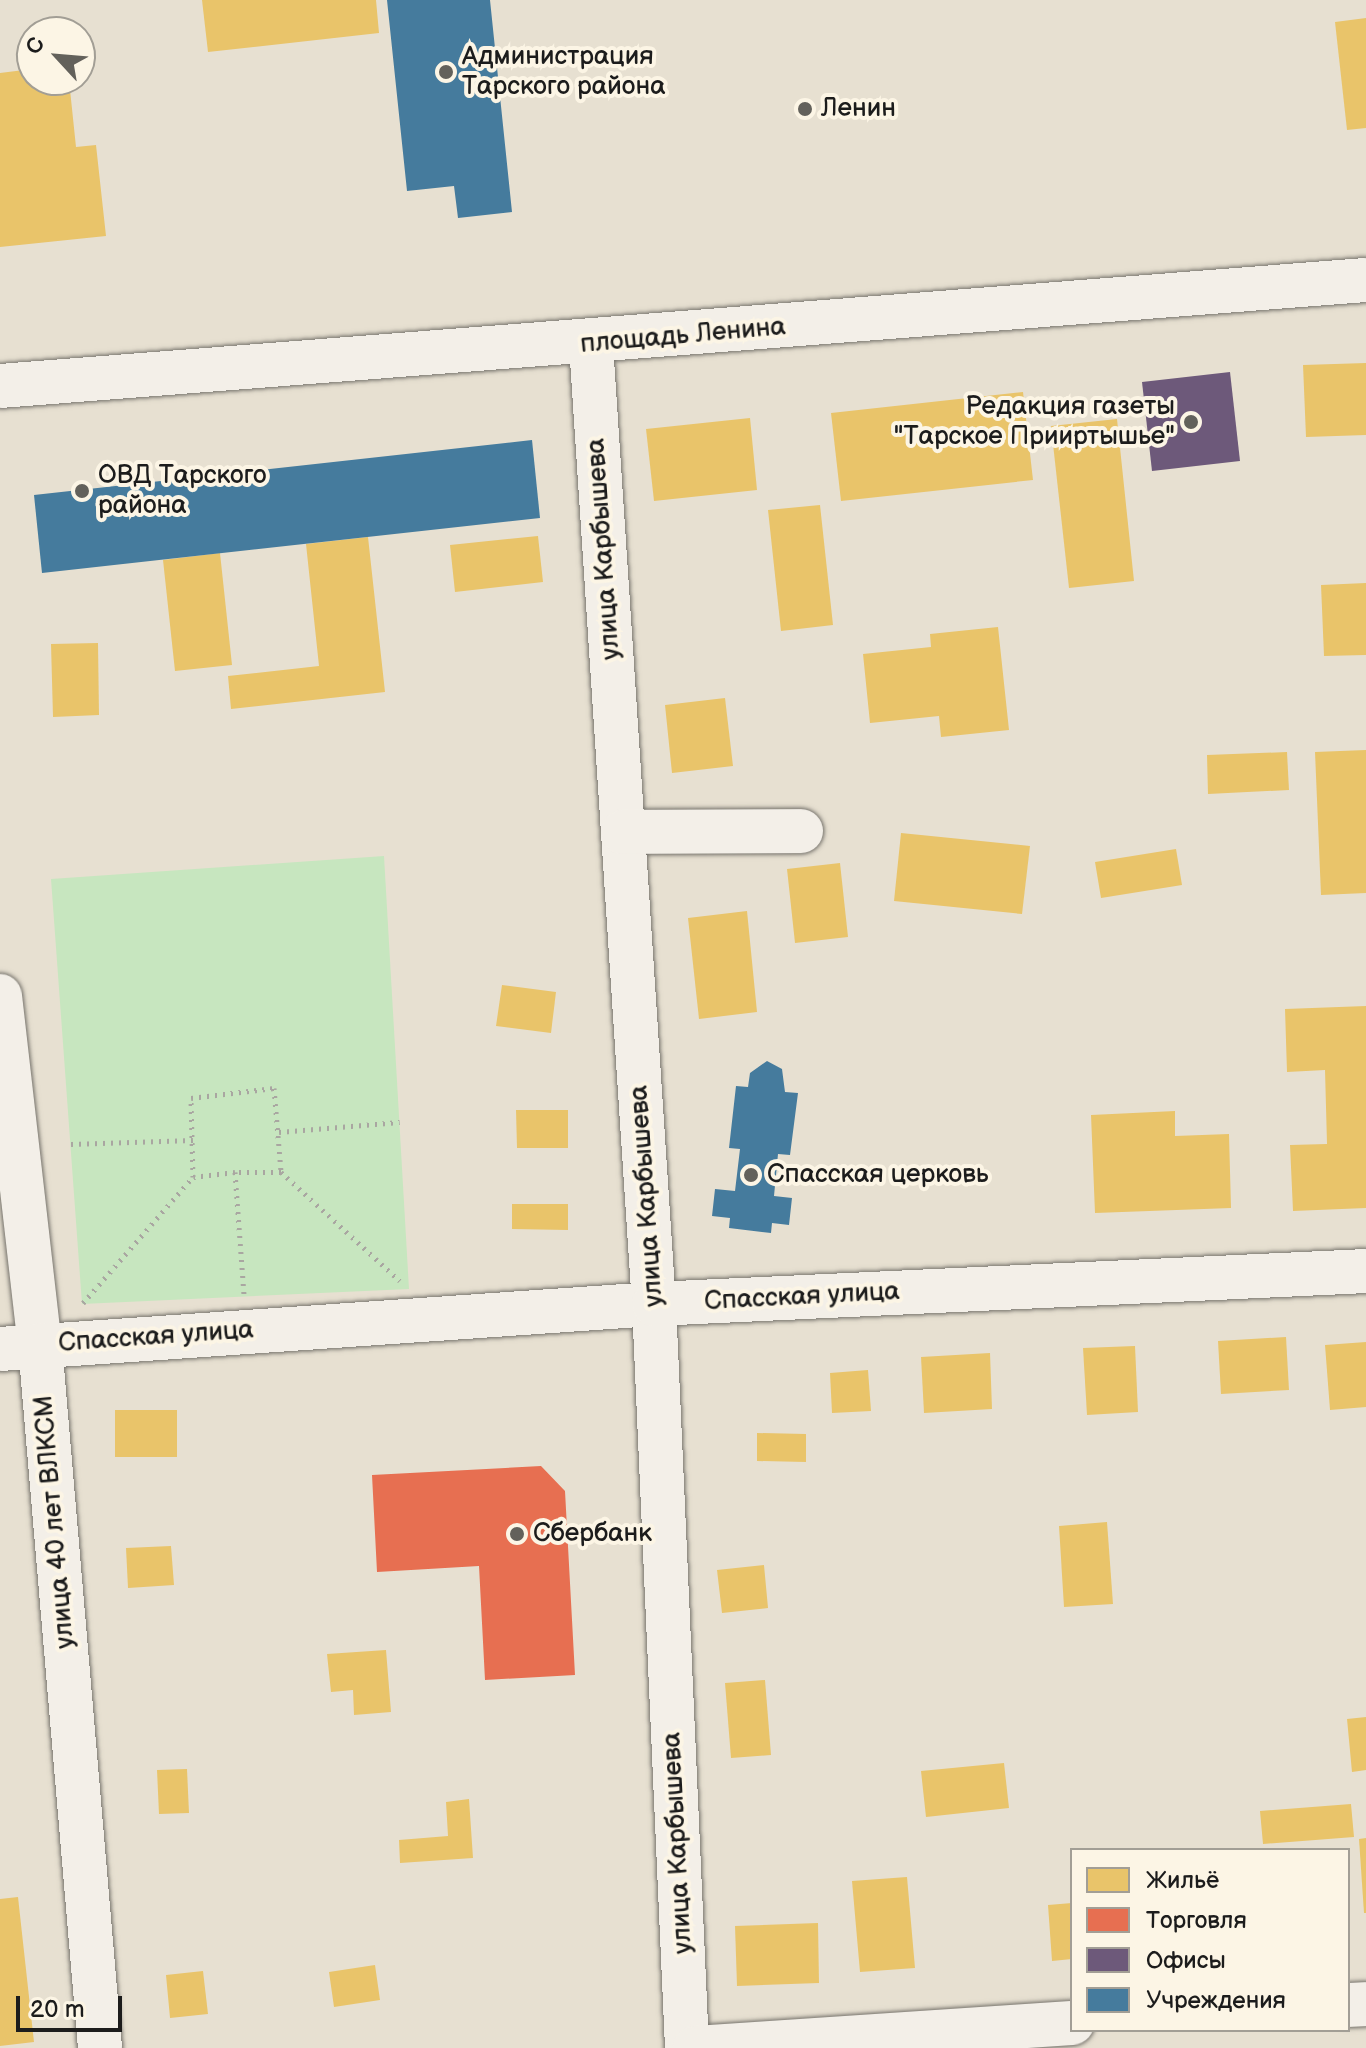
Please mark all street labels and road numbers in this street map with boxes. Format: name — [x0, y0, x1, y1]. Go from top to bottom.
street label: площадь Ленина — [579, 311, 787, 361]
street label: улица Карбышева — [581, 437, 627, 661]
street label: улица Карбышева — [624, 1084, 670, 1308]
street label: Спасская улица — [703, 1276, 901, 1318]
street label: Спасская улица — [57, 1315, 255, 1359]
street label: улица 40 лет ВЛКСМ — [28, 1394, 82, 1650]
street label: улица Карбышева — [657, 1731, 699, 1955]

